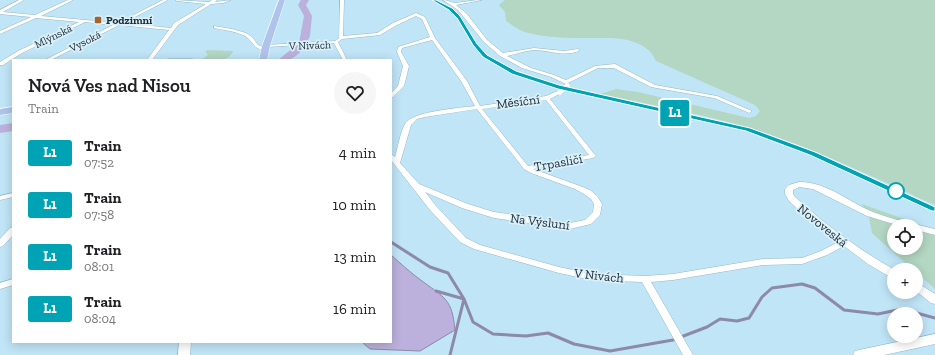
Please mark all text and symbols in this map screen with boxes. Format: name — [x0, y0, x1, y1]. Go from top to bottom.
place label: Podzimní — [106, 14, 153, 27]
marker: Podzimní — [93, 15, 103, 25]
street label: Mlýnská — [32, 21, 75, 51]
street label: Vysoká — [66, 28, 104, 55]
street label: V Nivách — [288, 38, 332, 53]
button: heart — [334, 72, 376, 114]
text: Nová Ves nad Nisou — [28, 74, 191, 97]
street label: Měsíční — [495, 91, 541, 112]
line badge: L1 — [657, 100, 693, 126]
text: Train — [28, 101, 59, 116]
text: L1 — [668, 104, 682, 121]
text: Train — [84, 137, 121, 155]
text: L1 — [43, 144, 57, 161]
text: 4 min — [339, 144, 376, 162]
street label: Trpasličí — [533, 151, 584, 174]
text: 07:52 — [84, 155, 114, 170]
unlabelled marker — [887, 182, 905, 200]
text: Train — [84, 189, 121, 207]
text: L1 — [43, 196, 57, 213]
text: 10 min — [332, 196, 376, 214]
street label: Novoveská — [795, 201, 851, 251]
text: 07:58 — [84, 207, 114, 222]
street label: Na Výsluní — [509, 210, 571, 233]
map controls — [887, 219, 923, 343]
button: locate — [887, 219, 923, 255]
text: Train — [84, 241, 121, 259]
text: L1 — [43, 248, 57, 265]
text: 13 min — [334, 248, 376, 266]
text: 08:01 — [84, 259, 114, 274]
button: + — [887, 263, 923, 299]
street label: V Nivách — [572, 265, 625, 286]
text: Train — [84, 293, 121, 311]
text: L1 — [43, 300, 57, 317]
text: 16 min — [333, 300, 376, 318]
button: − — [887, 307, 923, 343]
text: 08:04 — [84, 311, 116, 326]

